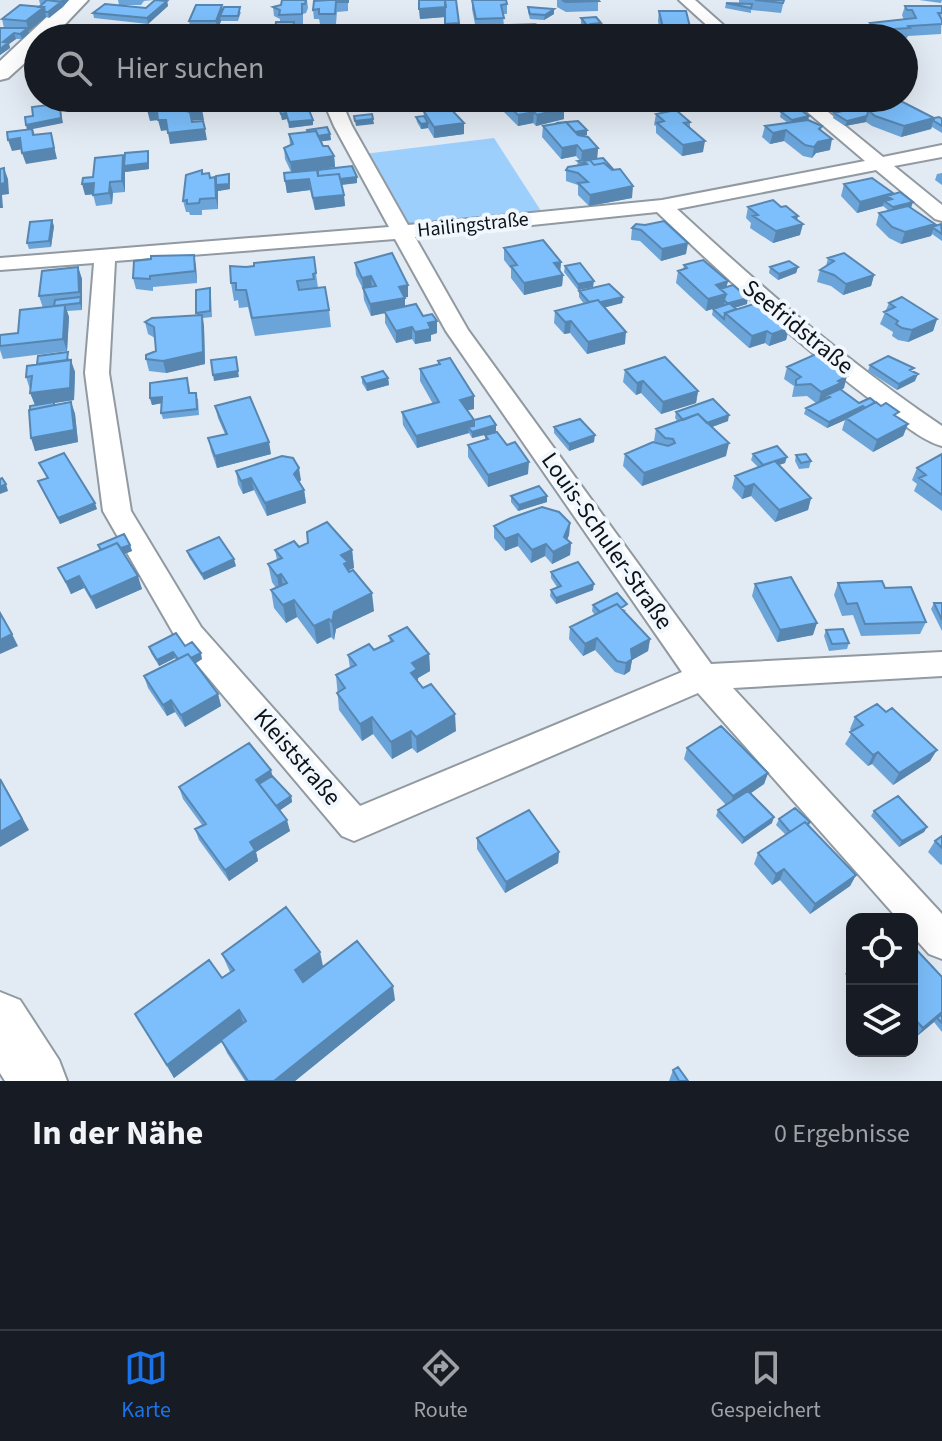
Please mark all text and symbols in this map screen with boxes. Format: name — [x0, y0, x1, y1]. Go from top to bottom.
search box — [24, 24, 918, 112]
icon: search — [52, 46, 96, 90]
text: Hier suchen — [116, 47, 264, 90]
street label: Hailingstraße — [416, 205, 530, 245]
street label: Seefridstraße — [735, 271, 861, 383]
street label: Louis-Schuler-Straße — [533, 445, 681, 637]
street label: Kleiststraße — [245, 701, 349, 813]
map controls — [846, 913, 918, 1057]
button: locate — [846, 913, 918, 985]
button: layers — [846, 985, 918, 1057]
text: In der Nähe — [32, 1109, 203, 1158]
text: 0 Ergebnisse — [774, 1115, 910, 1152]
tab: Karte — [121, 1346, 171, 1426]
tab: Route — [414, 1346, 468, 1426]
tab: Gespeichert — [710, 1346, 821, 1426]

